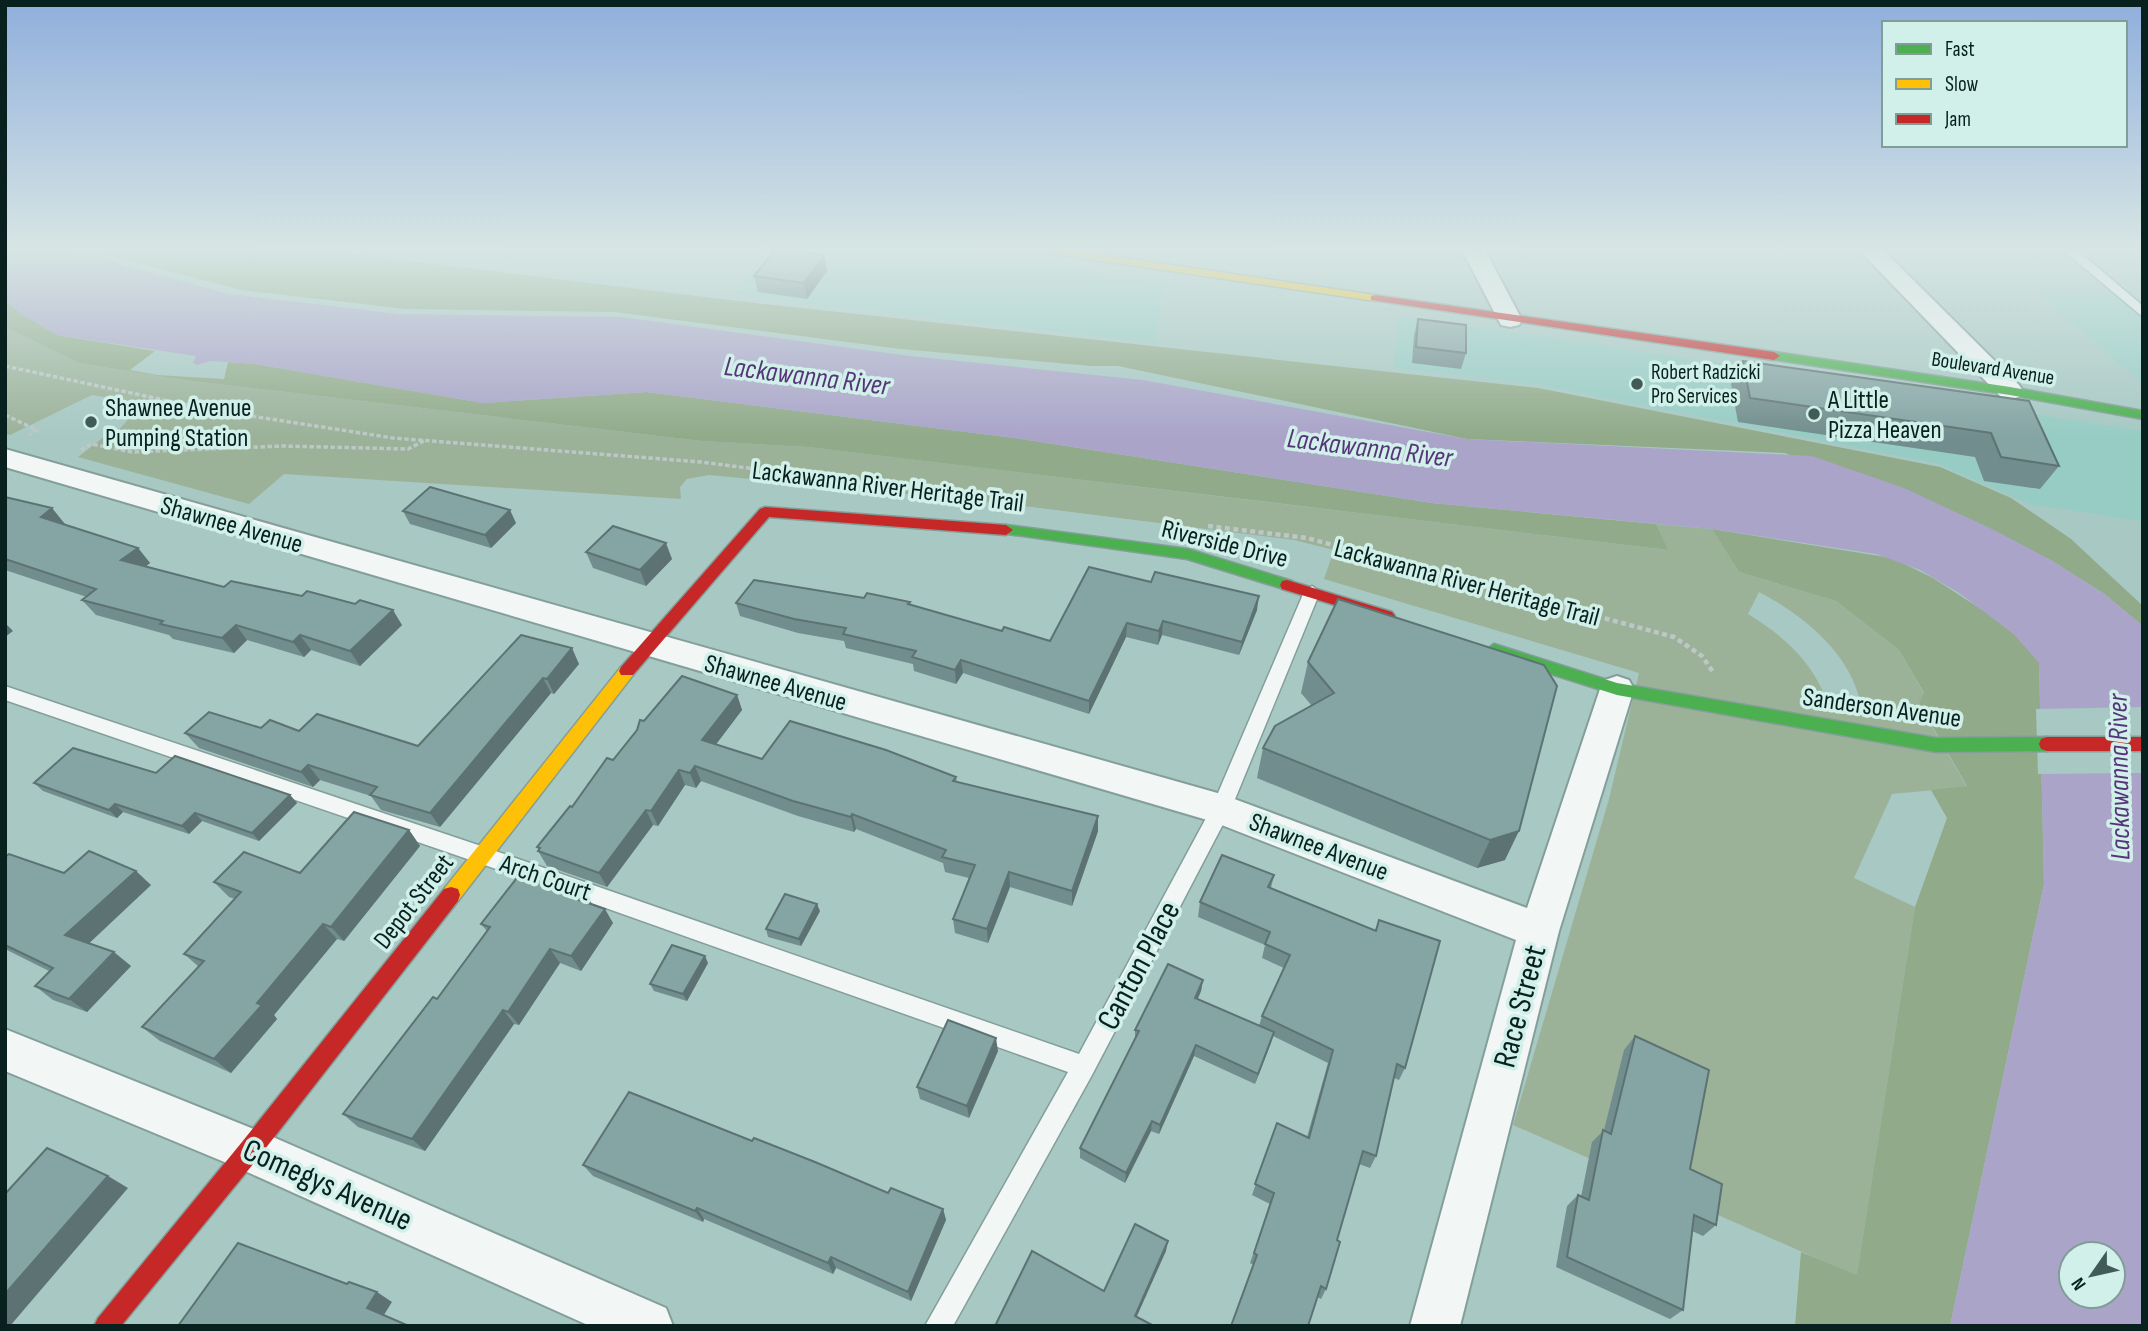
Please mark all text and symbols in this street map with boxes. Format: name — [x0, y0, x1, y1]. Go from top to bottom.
legend — [1882, 21, 2127, 147]
text: Fast — [1945, 37, 1975, 62]
text: Slow — [1945, 72, 1979, 97]
text: Jam — [1944, 107, 1971, 132]
street label: Boulevard Avenue — [1930, 346, 2056, 391]
water label: Lackawanna River — [722, 350, 892, 403]
place label: Robert Radzicki Pro Services — [1651, 360, 1760, 409]
marker: Robert Radzicki Pro Services — [1629, 376, 1645, 392]
place label: A Little Pizza Heaven — [1827, 385, 1942, 446]
place label: Shawnee Avenue Pumping Station — [105, 393, 251, 454]
marker: A Little Pizza Heaven — [1806, 406, 1822, 422]
marker: Shawnee Avenue Pumping Station — [83, 414, 99, 430]
water label: Lackawanna River — [1285, 422, 1455, 475]
street label: Lackawanna River Heritage Trail — [750, 455, 1025, 520]
street label: Shawnee Avenue — [157, 490, 306, 561]
street label: Riverside Drive — [1158, 514, 1291, 575]
street label: Lackawanna River Heritage Trail — [1331, 533, 1603, 634]
street label: Shawnee Avenue — [701, 648, 850, 719]
street label: Sanderson Avenue — [1801, 682, 1963, 735]
water label: Lackawanna River — [2102, 692, 2137, 860]
street label: Shawnee Avenue — [1245, 807, 1392, 888]
street label: Depot Street — [368, 848, 461, 955]
street label: Arch Court — [495, 848, 595, 908]
street label: Canton Place — [1089, 895, 1189, 1037]
street label: Race Street — [1485, 941, 1555, 1072]
street label: Comegys Avenue — [237, 1131, 418, 1240]
north arrow — [2057, 1240, 2127, 1310]
text: N — [2067, 1273, 2092, 1294]

